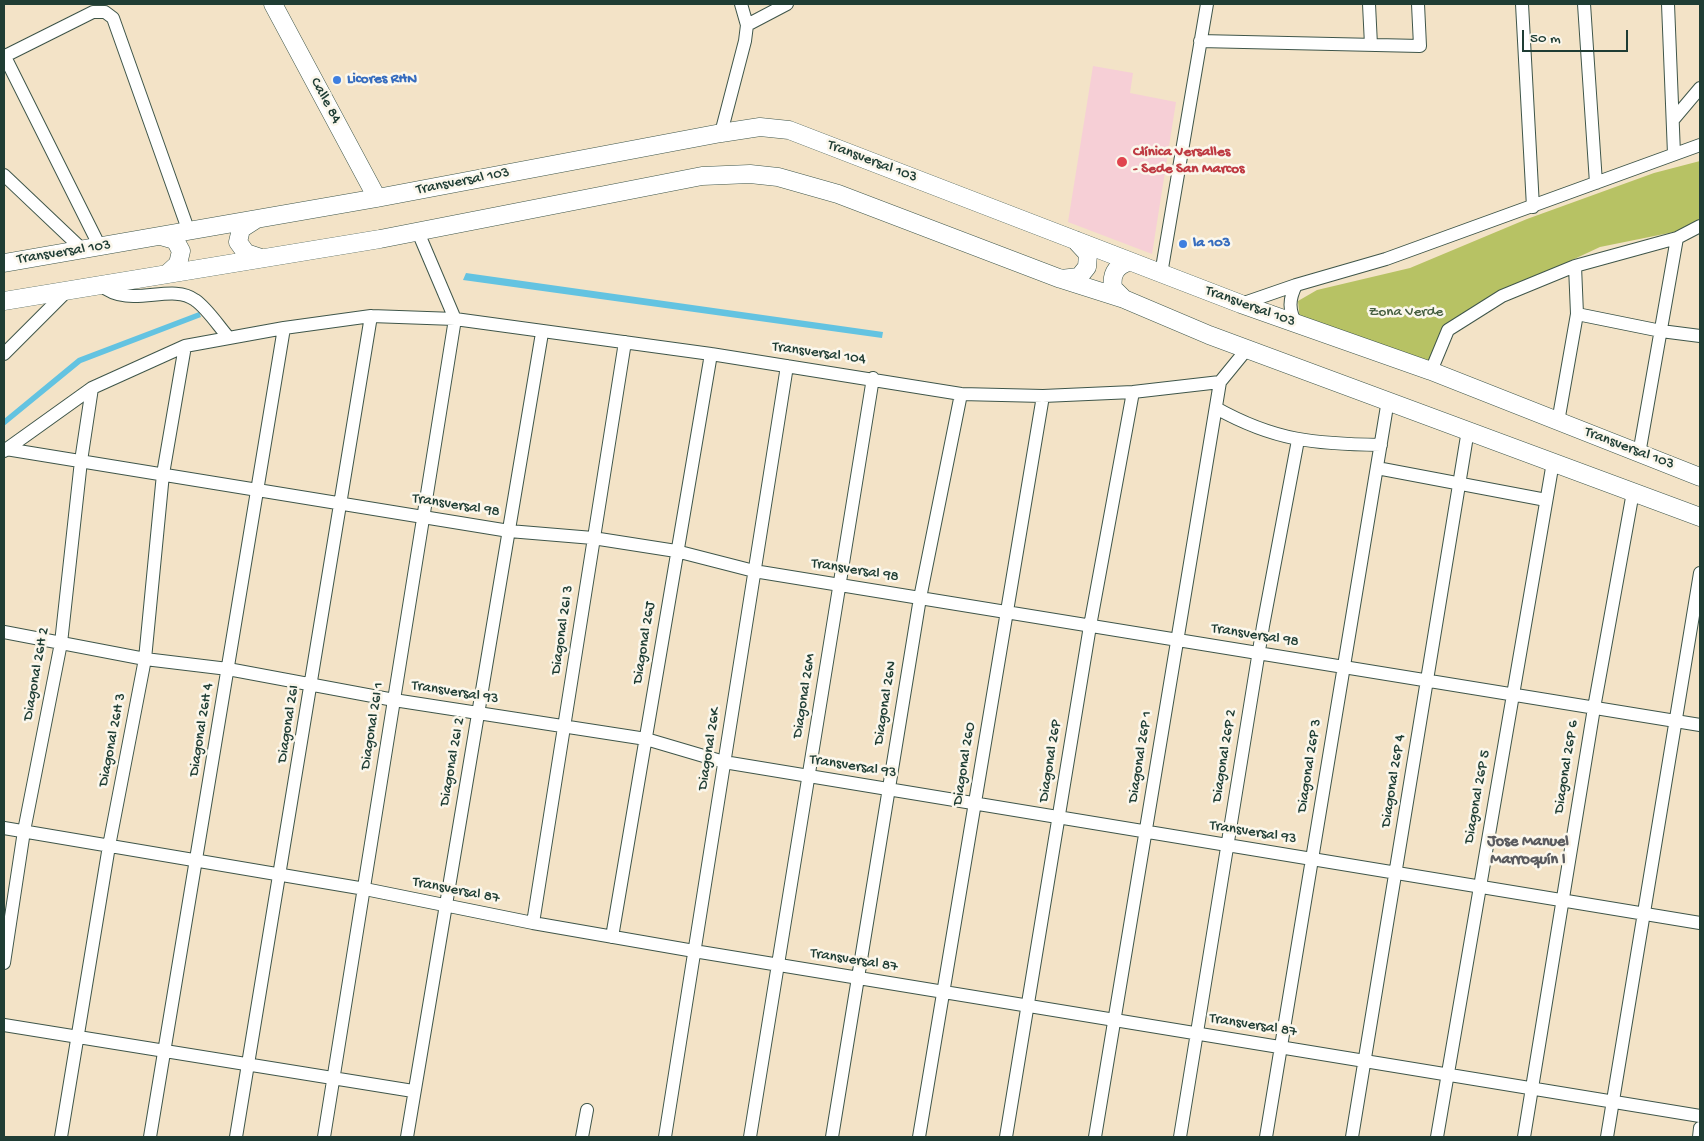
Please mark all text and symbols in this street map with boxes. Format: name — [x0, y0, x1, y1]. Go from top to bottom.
scale bar — [1524, 20, 1630, 52]
text: 50 m — [1530, 30, 1561, 48]
place label: Licores RHN — [347, 71, 417, 89]
marker: Licores RHN — [331, 74, 343, 86]
street label: Calle 84 — [305, 75, 345, 127]
street label: Transversal 103 — [825, 137, 919, 187]
place label: Clínica Versalles - Sede San Marcos — [1133, 144, 1244, 179]
marker: Clínica Versalles - Sede San Marcos — [1115, 155, 1129, 169]
street label: Transversal 103 — [415, 164, 511, 200]
place label: la 103 — [1193, 235, 1231, 253]
street label: Transversal 103 — [16, 237, 112, 269]
marker: la 103 — [1177, 238, 1189, 250]
street label: Transversal 103 — [1202, 282, 1298, 332]
park label: Zona Verde — [1369, 304, 1443, 322]
street label: Transversal 104 — [771, 339, 867, 369]
street label: Transversal 103 — [1582, 424, 1676, 474]
street label: Transversal 98 — [411, 490, 501, 522]
street label: Transversal 98 — [810, 555, 900, 587]
street label: Diagonal 26I 3 — [548, 584, 578, 676]
street label: Diagonal 26J — [630, 601, 660, 685]
street label: Transversal 98 — [1210, 620, 1300, 652]
street label: Diagonal 26H 2 — [20, 626, 54, 722]
street label: Diagonal 26M — [789, 652, 821, 740]
street label: Diagonal 26N — [870, 660, 902, 746]
street label: Transversal 93 — [410, 677, 500, 709]
street label: Diagonal 26I 1 — [357, 681, 389, 771]
street label: Diagonal 26H 4 — [186, 682, 218, 778]
street label: Diagonal 26I — [274, 684, 304, 764]
street label: Diagonal 26H 3 — [95, 692, 131, 788]
street label: Diagonal 26K — [695, 707, 725, 791]
street label: Diagonal 26P 2 — [1209, 708, 1241, 804]
street label: Diagonal 26P 1 — [1125, 710, 1157, 804]
street label: Diagonal 26I 2 — [436, 716, 470, 808]
street label: Diagonal 26P — [1036, 718, 1066, 804]
street label: Diagonal 26P 3 — [1294, 718, 1326, 814]
street label: Diagonal 26P 6 — [1551, 719, 1583, 815]
street label: Diagonal 26O — [950, 721, 980, 807]
street label: Diagonal 26P 4 — [1378, 733, 1410, 829]
street label: Diagonal 26P 5 — [1461, 749, 1495, 845]
street label: Transversal 93 — [808, 751, 898, 783]
street label: Transversal 93 — [1208, 817, 1298, 849]
district label: Jose Manuel Marroquín I — [1487, 833, 1569, 871]
street label: Transversal 87 — [411, 874, 501, 908]
street label: Transversal 87 — [809, 945, 899, 977]
street label: Transversal 87 — [1208, 1010, 1298, 1042]

